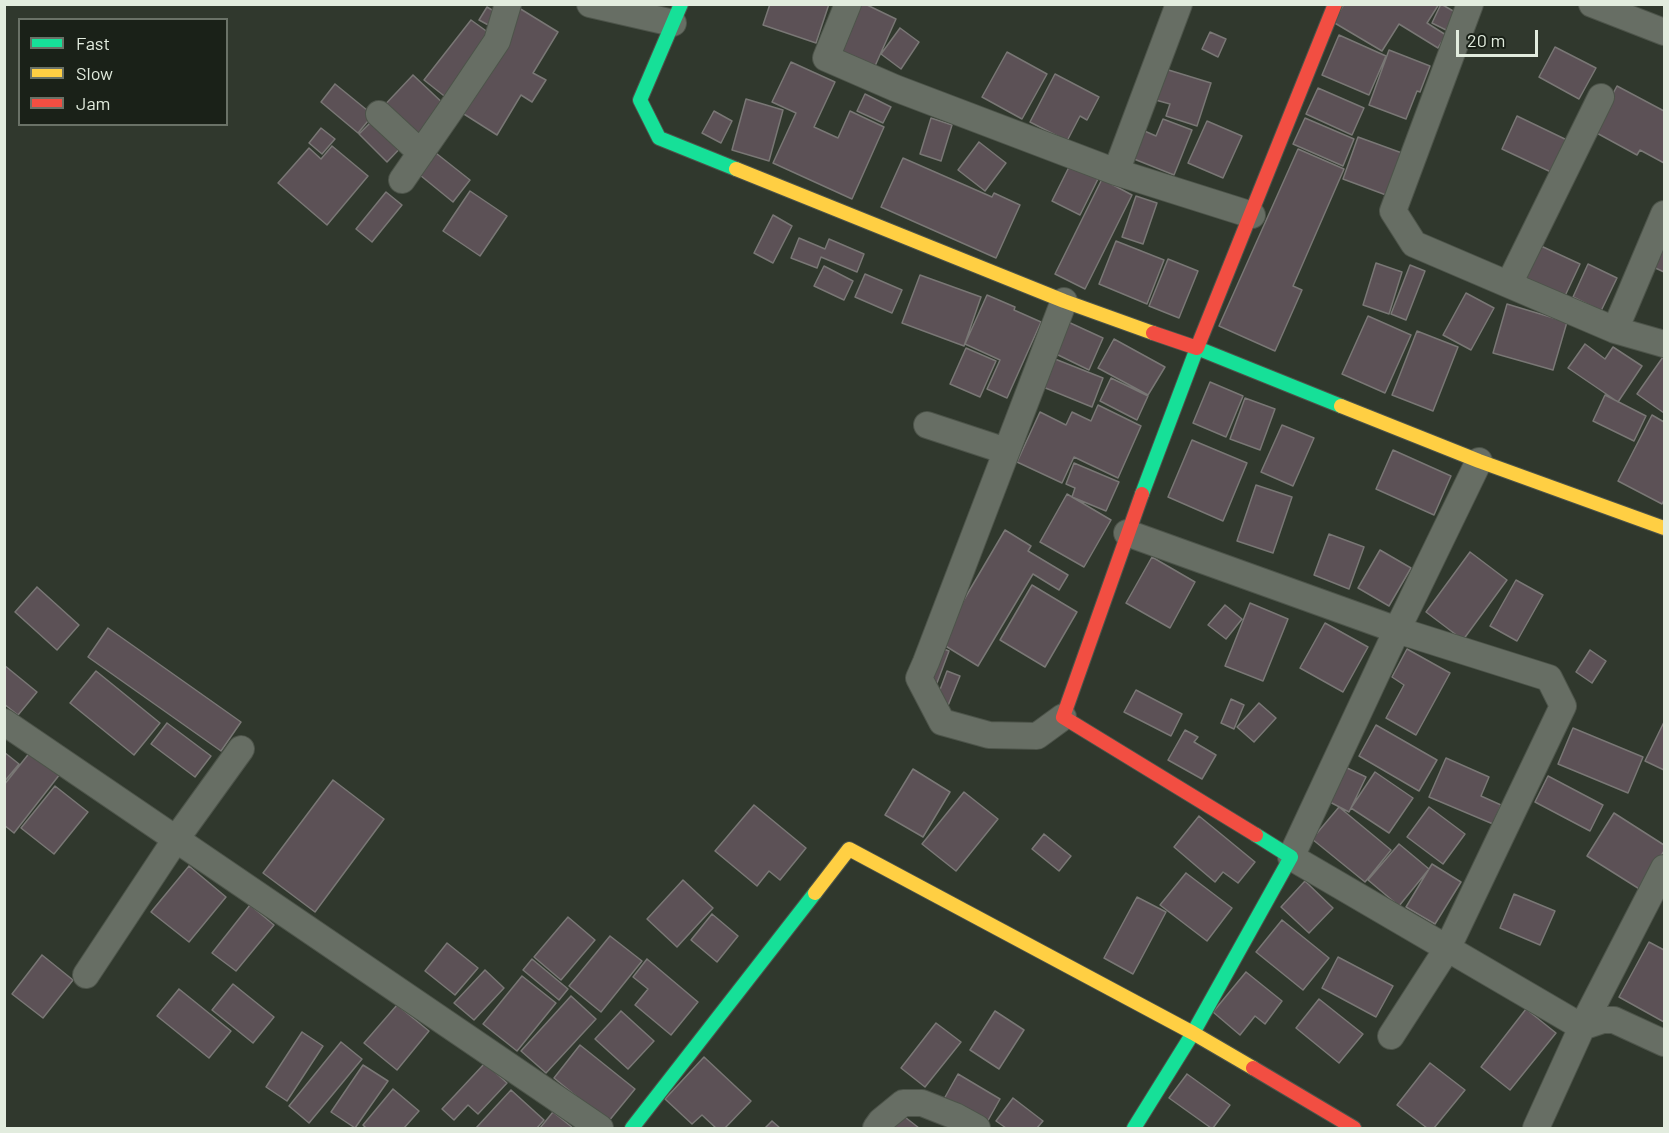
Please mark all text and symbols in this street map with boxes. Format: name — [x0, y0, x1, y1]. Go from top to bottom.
legend — [18, 18, 228, 126]
scale bar — [1459, 18, 1542, 56]
text: 20 m — [1467, 29, 1505, 51]
text: Fast — [76, 32, 110, 54]
text: Slow — [76, 62, 113, 84]
text: Jam — [76, 92, 110, 114]

